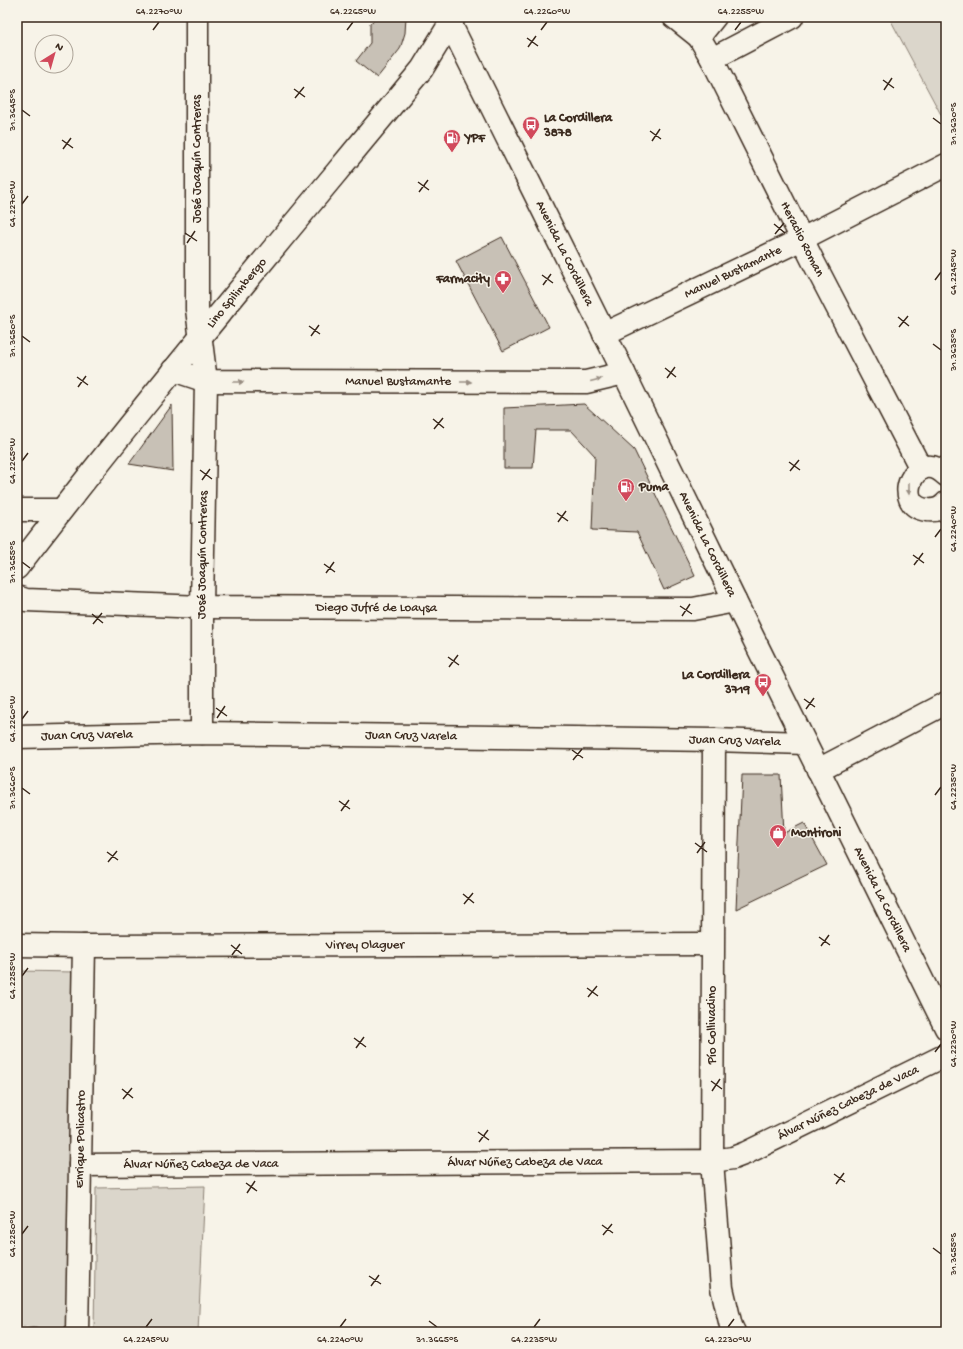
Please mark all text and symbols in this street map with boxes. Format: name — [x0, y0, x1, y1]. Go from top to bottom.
text: 64.2270°W — [136, 6, 183, 18]
text: 64.2265°W — [330, 6, 377, 18]
text: 64.2260°W — [524, 6, 571, 18]
text: 64.2255°W — [718, 6, 765, 18]
north arrow — [34, 34, 74, 74]
text: N — [52, 41, 65, 55]
text: 31.3645°S — [7, 89, 19, 132]
street label: José Joaquín Contreras — [190, 94, 205, 223]
text: 31.3630°S — [948, 102, 960, 146]
place label: La Cordillera 3878 — [543, 111, 613, 141]
bus stop icon: La Cordillera 3878 — [521, 115, 541, 140]
fuel station icon: YPF — [442, 128, 462, 153]
place label: YPF — [463, 131, 486, 146]
text: 64.2270°W — [7, 180, 19, 227]
street label: Avenida La Cordillera — [532, 198, 597, 309]
street label: Heraclio Roman — [777, 199, 828, 280]
street label: Manuel Bustamante — [682, 242, 784, 302]
text: 64.2245°W — [948, 249, 960, 295]
street label: Lino Spilimbergo — [204, 255, 270, 331]
pharmacy icon: Farmacity — [493, 269, 513, 294]
place label: Farmacity — [435, 272, 491, 287]
text: 31.3650°S — [7, 314, 19, 358]
text: 31.3635°S — [948, 329, 960, 372]
street label: Manuel Bustamante — [345, 374, 452, 389]
one-way arrow — [590, 376, 602, 382]
one-way arrow — [232, 379, 245, 385]
one-way arrow — [460, 379, 473, 385]
text: 64.2265°W — [7, 437, 19, 484]
fuel station icon: Puma — [616, 477, 636, 502]
place label: Puma — [638, 480, 670, 495]
one-way arrow — [906, 483, 912, 496]
street label: Avenida La Cordillera — [675, 489, 740, 600]
street label: José Joaquín Contreras — [194, 490, 212, 619]
text: 64.2240°W — [948, 505, 960, 552]
text: 31.3655°S — [7, 541, 19, 584]
street label: Diego Jufré de Loaysa — [315, 600, 438, 615]
place label: La Cordillera 3719 — [682, 668, 751, 698]
bus stop icon: La Cordillera 3719 — [753, 672, 773, 697]
text: 64.2260°W — [7, 695, 19, 742]
street label: Juan Cruz Varela — [41, 727, 134, 744]
street label: Juan Cruz Varela — [365, 728, 458, 744]
street label: Juan Cruz Varela — [689, 732, 782, 750]
text: 64.2235°W — [948, 763, 960, 810]
text: 31.3660°S — [7, 766, 19, 810]
shop icon: Montironi — [768, 823, 788, 848]
place label: Montironi — [791, 826, 842, 841]
street label: Avenida La Cordillera — [850, 844, 915, 955]
street label: Virrey Olaguer — [325, 937, 406, 953]
text: 64.2255°W — [7, 952, 19, 999]
street label: Pío Collivadino — [705, 986, 720, 1065]
text: 64.2230°W — [948, 1020, 960, 1067]
street label: Álvar Núñez Cabeza de Vaca — [775, 1062, 922, 1144]
street label: Enrique Policastro — [72, 1090, 89, 1188]
street label: Álvar Núñez Cabeza de Vaca — [447, 1154, 603, 1170]
street label: Álvar Núñez Cabeza de Vaca — [123, 1156, 279, 1172]
text: 64.2250°W — [7, 1210, 19, 1257]
text: 31.3655°S — [948, 1233, 960, 1276]
text: 64.2245°W — [123, 1334, 169, 1346]
text: 64.2240°W — [317, 1334, 364, 1346]
text: 31.3665°S — [415, 1334, 458, 1346]
text: 64.2235°W — [511, 1334, 558, 1346]
text: 64.2230°W — [705, 1334, 752, 1346]

